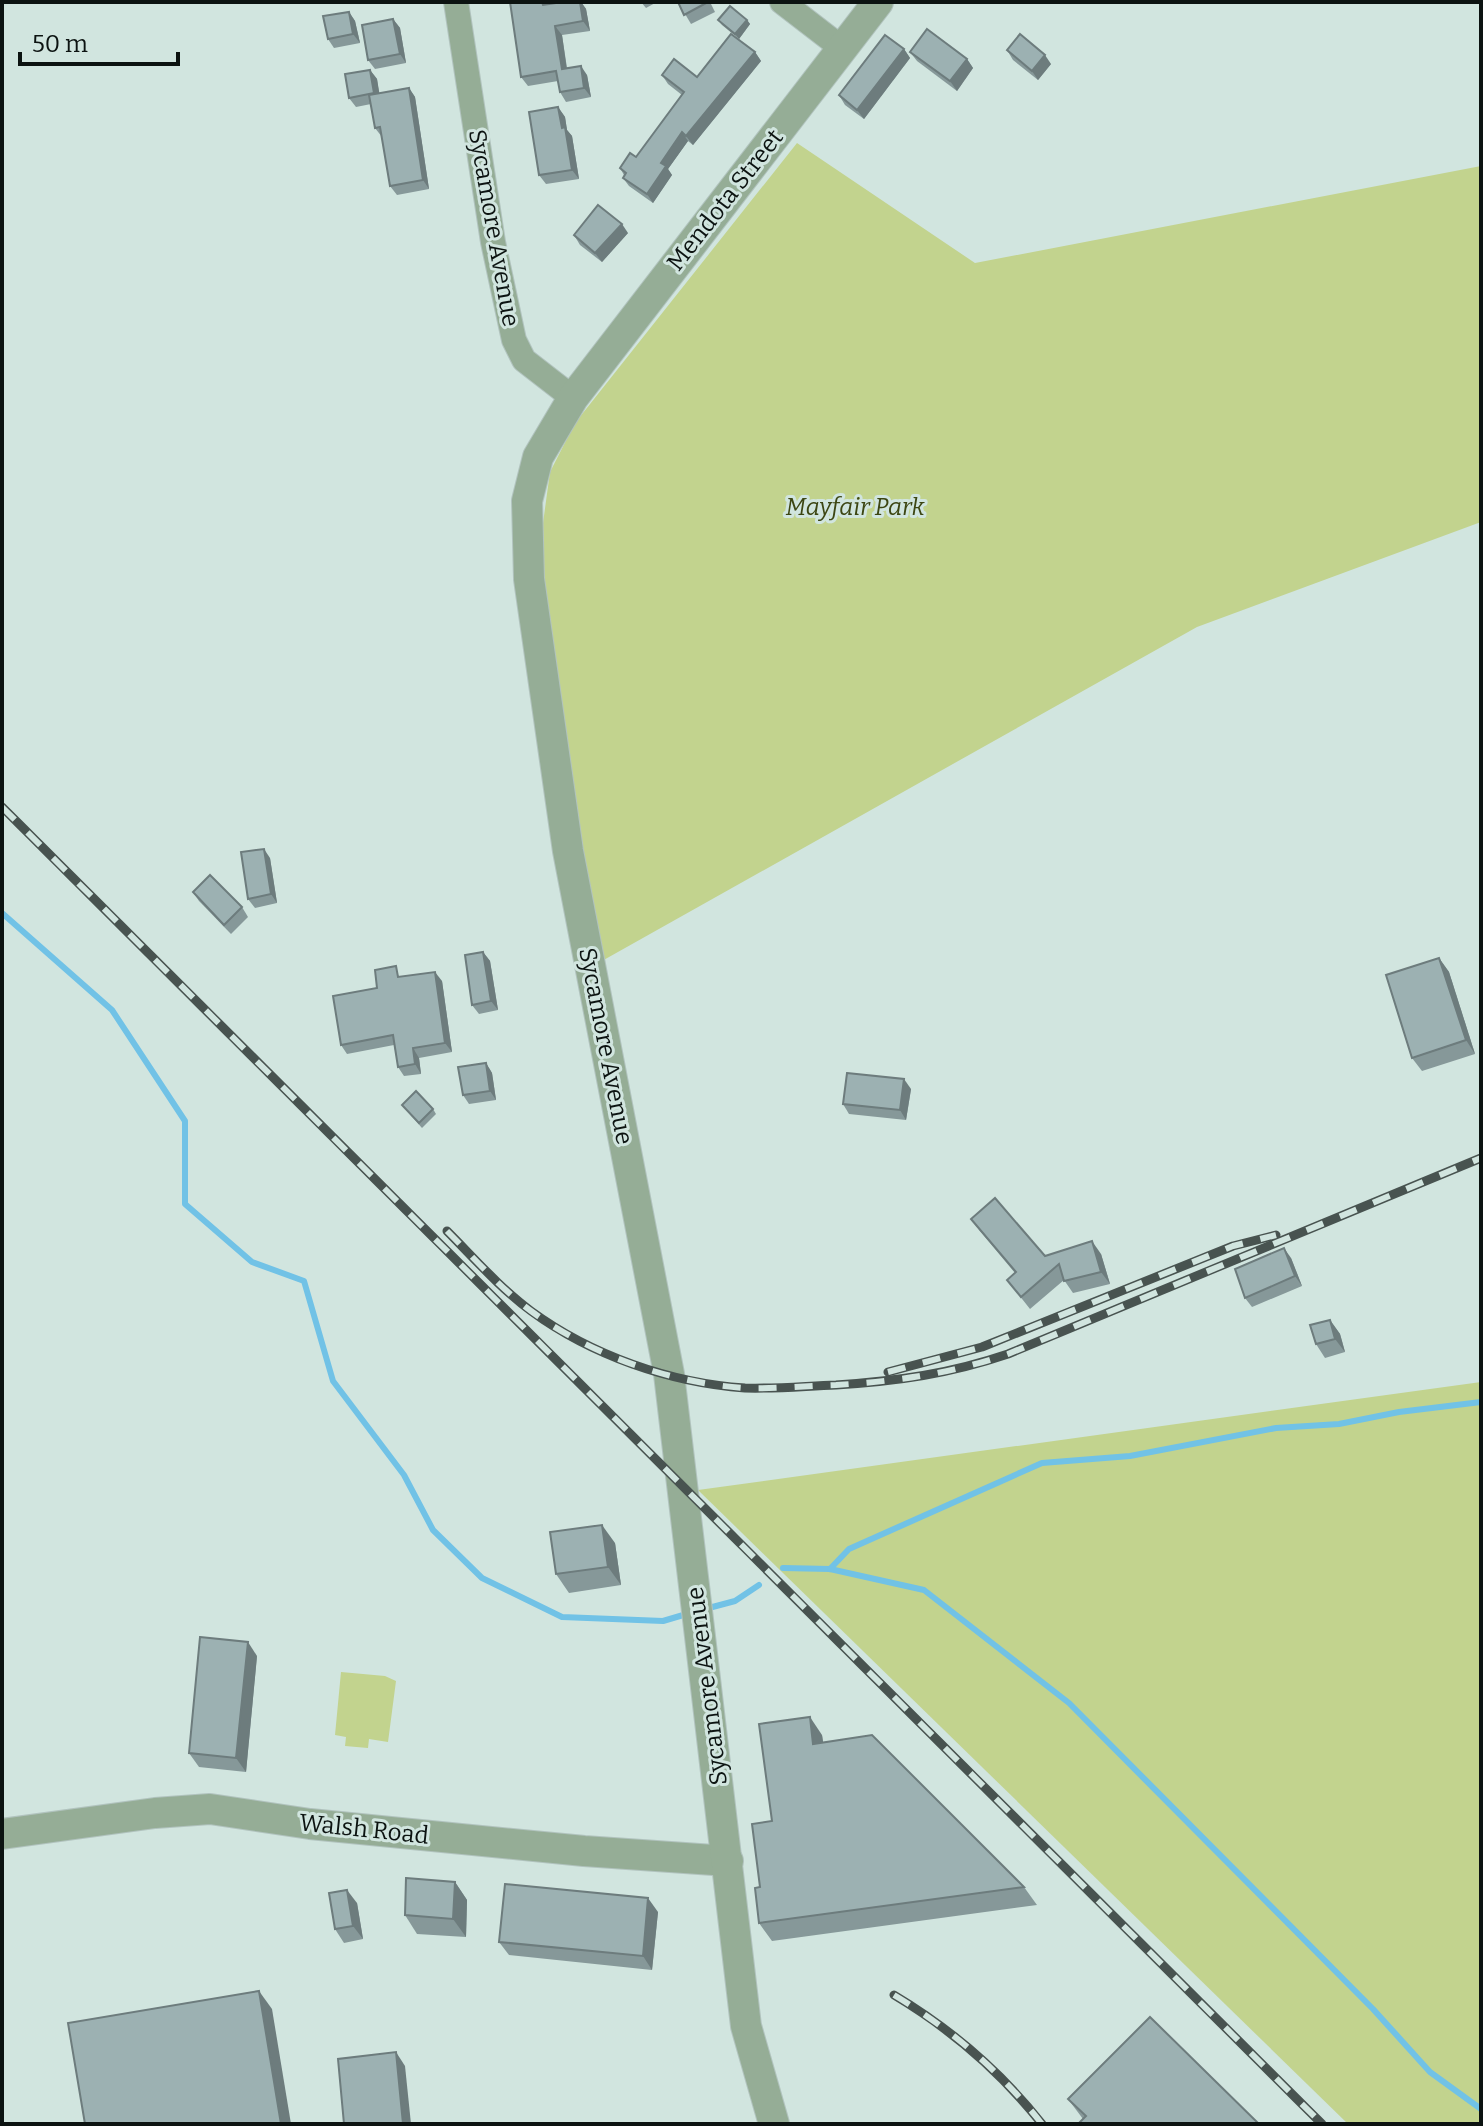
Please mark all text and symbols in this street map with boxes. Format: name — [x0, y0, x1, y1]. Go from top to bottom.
scale bar — [20, 16, 178, 66]
text: 50 m — [32, 30, 88, 58]
street label: Mendota Street — [661, 124, 789, 276]
street label: Sycamore Avenue — [463, 127, 525, 329]
park label: Mayfair Park — [785, 493, 926, 521]
street label: Sycamore Avenue — [573, 945, 639, 1147]
street label: Sycamore Avenue — [681, 1585, 733, 1787]
street label: Walsh Road — [298, 1808, 430, 1850]

